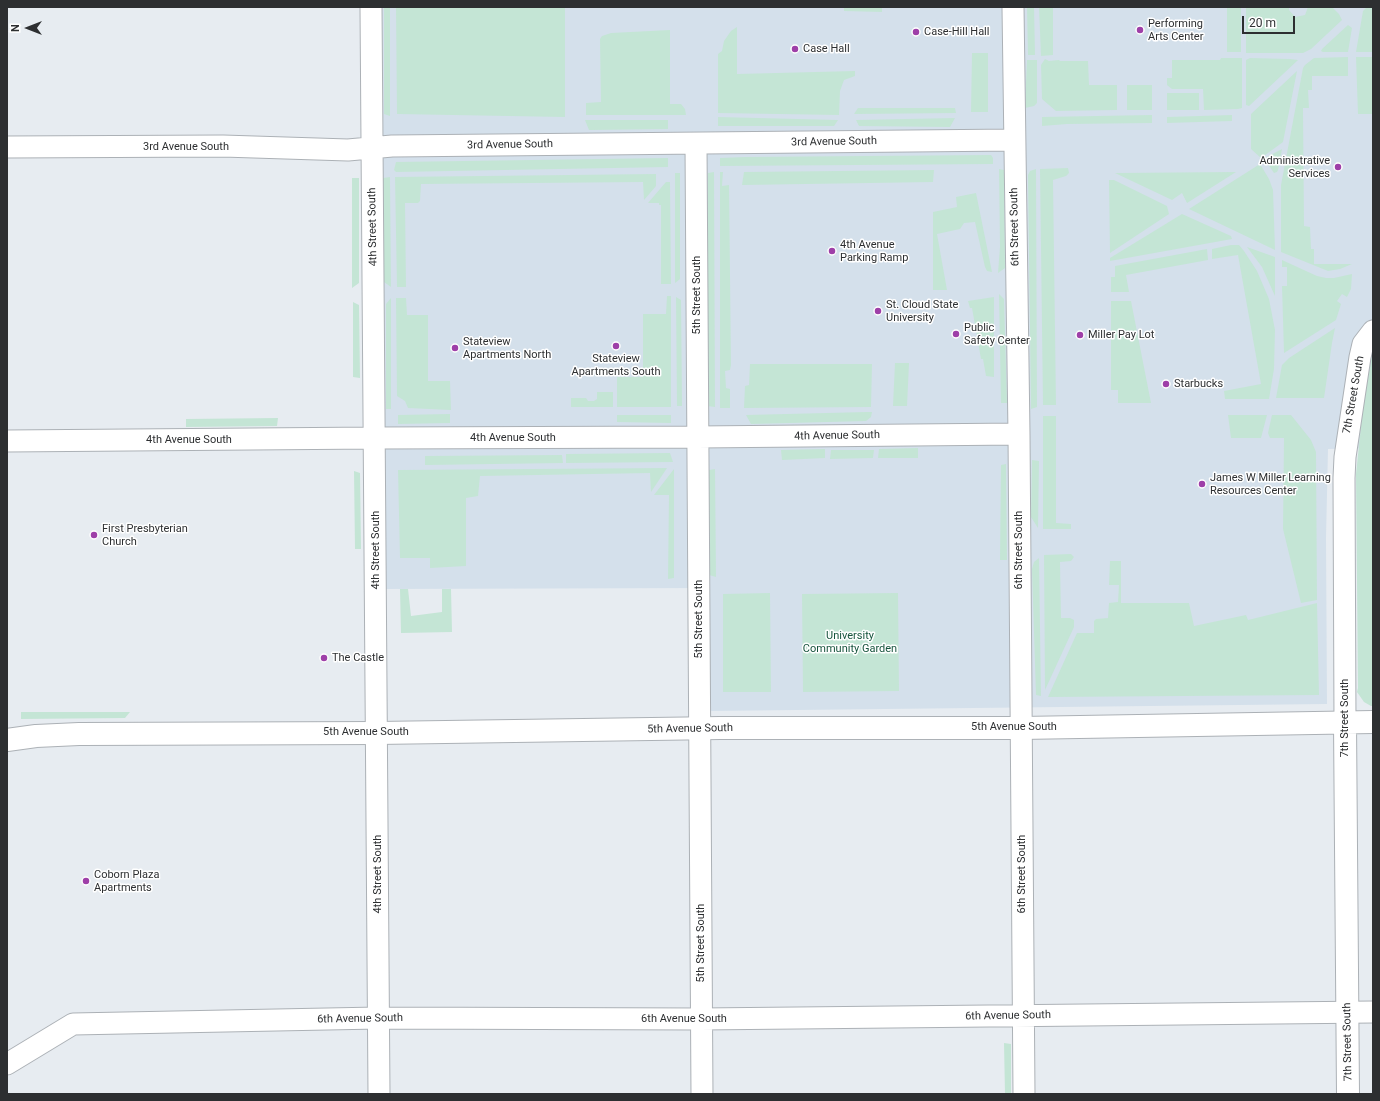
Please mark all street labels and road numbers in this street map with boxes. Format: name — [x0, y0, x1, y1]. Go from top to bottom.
street label: 3rd Avenue South — [791, 135, 877, 149]
street label: 3rd Avenue South — [467, 138, 553, 152]
street label: 3rd Avenue South — [143, 140, 229, 154]
street label: 4th Street South — [366, 187, 380, 267]
street label: 6th Street South — [1008, 187, 1022, 267]
street label: 5th Street South — [690, 256, 704, 334]
street label: 7th Street South — [1341, 355, 1367, 435]
street label: 4th Avenue South — [794, 429, 880, 443]
street label: 4th Avenue South — [470, 431, 556, 445]
street label: 4th Avenue South — [146, 433, 232, 447]
street label: 4th Street South — [369, 511, 383, 589]
street label: 6th Street South — [1012, 511, 1026, 589]
street label: 5th Street South — [692, 580, 706, 658]
street label: 7th Street South — [1338, 679, 1352, 757]
street label: 5th Avenue South — [971, 720, 1057, 734]
street label: 5th Avenue South — [647, 722, 733, 736]
street label: 5th Avenue South — [323, 725, 409, 739]
street label: 4th Street South — [371, 835, 385, 913]
street label: 6th Street South — [1015, 835, 1029, 913]
street label: 5th Street South — [694, 904, 708, 982]
street label: 7th Street South — [1341, 1002, 1355, 1082]
street label: 6th Avenue South — [965, 1009, 1051, 1023]
street label: 6th Avenue South — [317, 1012, 403, 1026]
street label: 6th Avenue South — [641, 1012, 727, 1026]

